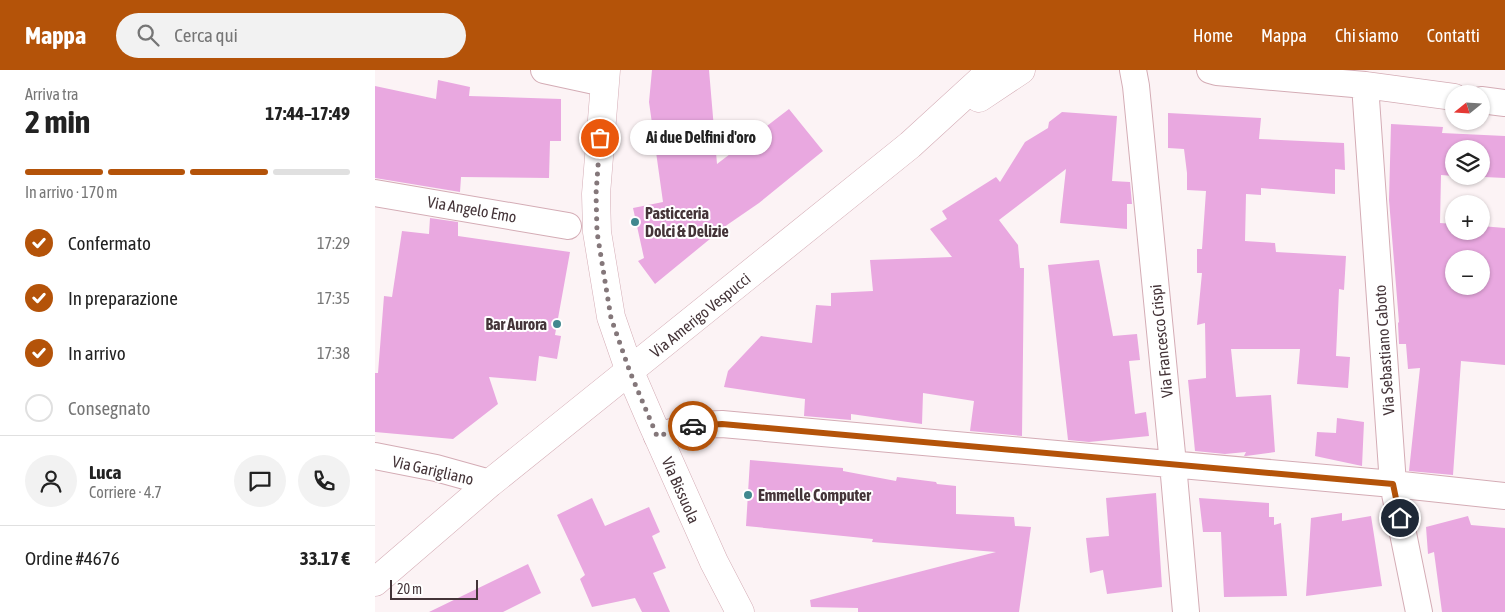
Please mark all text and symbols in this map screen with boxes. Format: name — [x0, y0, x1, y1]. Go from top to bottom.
search box — [116, 13, 466, 58]
icon: search — [134, 21, 162, 49]
text: Mappa — [25, 22, 86, 49]
text: Cerca qui — [174, 24, 238, 46]
text: Home — [1193, 25, 1233, 46]
text: Mappa — [1261, 25, 1307, 46]
text: Chi siamo — [1335, 25, 1399, 46]
text: Contatti — [1427, 25, 1480, 46]
text: Arriva tra — [25, 85, 78, 103]
north arrow — [1445, 85, 1490, 130]
map controls — [1445, 85, 1490, 295]
text: 17:44–17:49 — [265, 102, 350, 124]
text: 2 min — [25, 103, 90, 140]
pin — [579, 117, 621, 159]
callout: Ai due Delfini d'oro — [630, 120, 773, 156]
icon: bag — [586, 124, 614, 152]
text: Ai due Delfini d'oro — [646, 128, 756, 146]
button: layers — [1445, 140, 1490, 185]
text: In arrivo · 170 m — [25, 183, 118, 201]
street label: Via Angelo Emo — [426, 192, 518, 227]
button: + — [1445, 195, 1490, 240]
place label: Pasticceria Dolci & Delizie — [645, 204, 729, 240]
marker: Pasticceria Dolci & Delizie — [629, 216, 641, 228]
icon: check — [25, 229, 53, 257]
text: Confermato — [68, 232, 151, 254]
text: 17:29 — [317, 234, 350, 252]
button: − — [1445, 250, 1490, 295]
street label: Via Amerigo Vespucci — [646, 269, 754, 362]
street label: Via Francesco Crispi — [1146, 283, 1177, 399]
icon: check — [25, 284, 53, 312]
street label: Via Sebastiano Caboto — [1370, 284, 1398, 416]
text: In preparazione — [68, 287, 178, 309]
text: 17:35 — [317, 289, 350, 307]
place label: Bar Aurora — [485, 315, 547, 333]
marker: Bar Aurora — [551, 318, 563, 330]
icon: check — [25, 339, 53, 367]
text: In arrivo — [68, 342, 126, 364]
text: 17:38 — [317, 344, 350, 362]
text: Consegnato — [68, 397, 150, 419]
courier — [668, 401, 718, 451]
icon: car — [679, 412, 707, 440]
street label: Via Garigliano — [390, 452, 475, 489]
street label: Via Bissuola — [658, 454, 704, 526]
button: person — [25, 455, 77, 507]
button: chat — [234, 455, 286, 507]
button: phone — [298, 455, 350, 507]
text: Luca — [89, 461, 121, 483]
text: Corriere · 4.7 — [89, 483, 162, 501]
place label: Emmelle Computer — [758, 486, 871, 504]
marker: Emmelle Computer — [742, 489, 754, 501]
pin — [1379, 497, 1421, 539]
icon: home — [1386, 504, 1414, 532]
text: Ordine #4676 — [25, 547, 120, 569]
text: 33.17 € — [300, 547, 350, 569]
scale bar — [390, 577, 477, 600]
text: 20 m — [397, 581, 422, 597]

